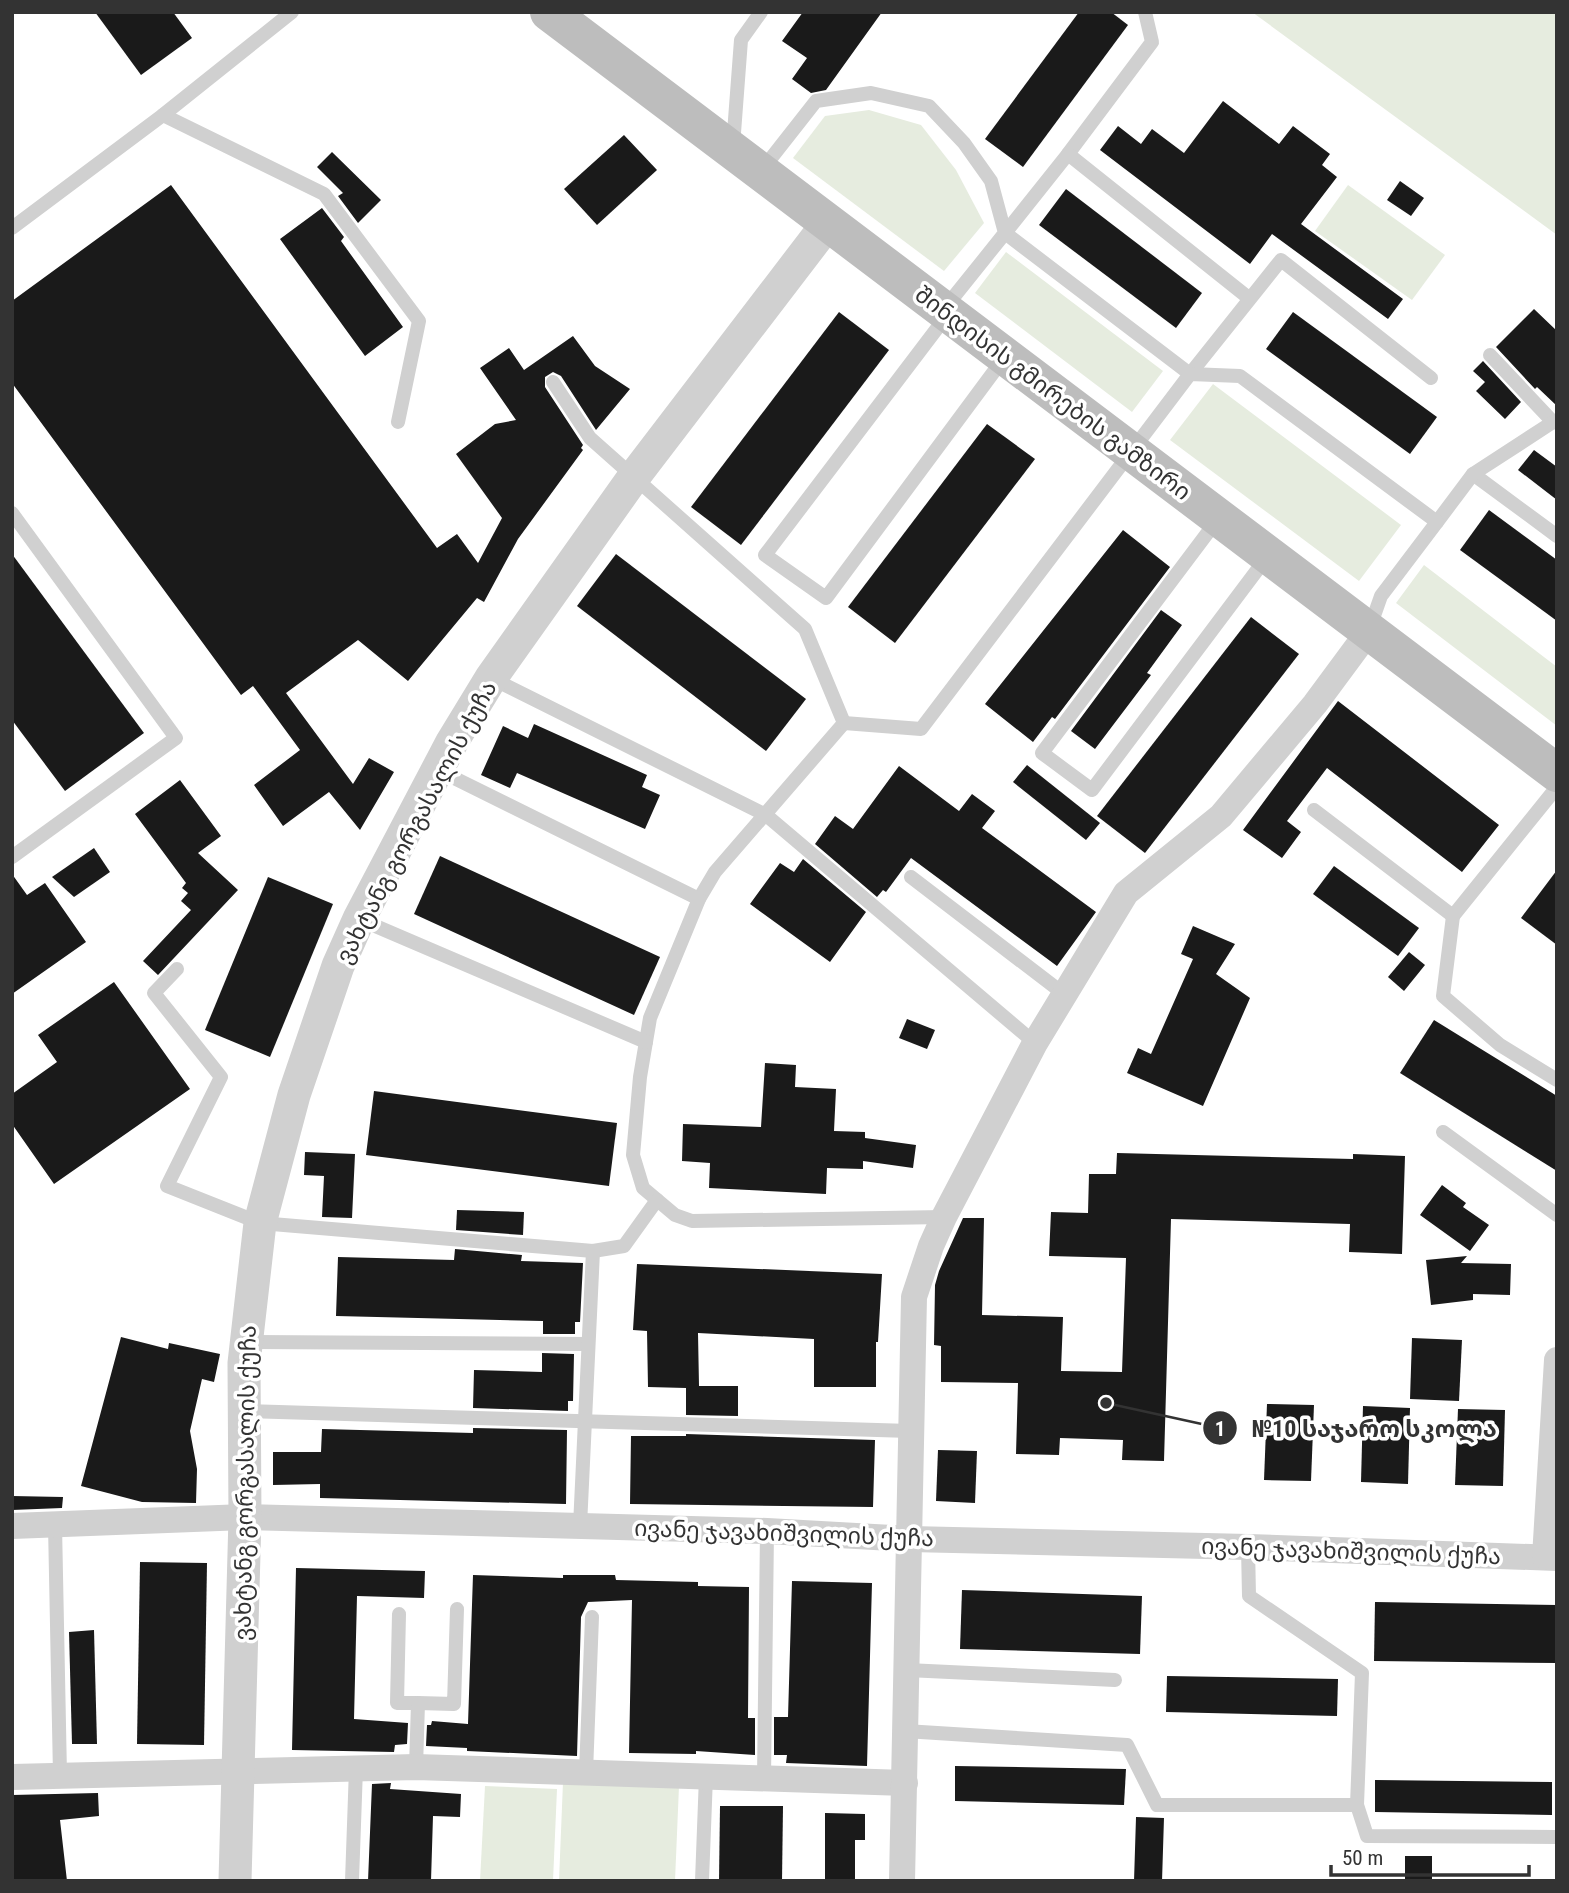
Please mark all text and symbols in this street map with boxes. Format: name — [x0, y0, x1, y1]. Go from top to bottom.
street label: შინდისის გმირების გამზირი — [910, 281, 1196, 506]
street label: ვახტანგ გორგასალის ქუჩა — [330, 677, 502, 968]
street label: ვახტანგ გორგასალის ქუჩა — [229, 1325, 262, 1641]
callout: №10 საჯარო სკოლა — [1202, 1406, 1511, 1451]
text: №10 საჯარო სკოლა — [1251, 1415, 1497, 1443]
text: 1 — [1215, 1417, 1225, 1441]
street label: ივანე ჯავახიშვილის ქუჩა — [634, 1515, 934, 1552]
street label: ივანე ჯავახიშვილის ქუჩა — [1201, 1533, 1501, 1570]
scale bar — [1331, 1834, 1529, 1878]
text: 50 m — [1342, 1846, 1383, 1870]

